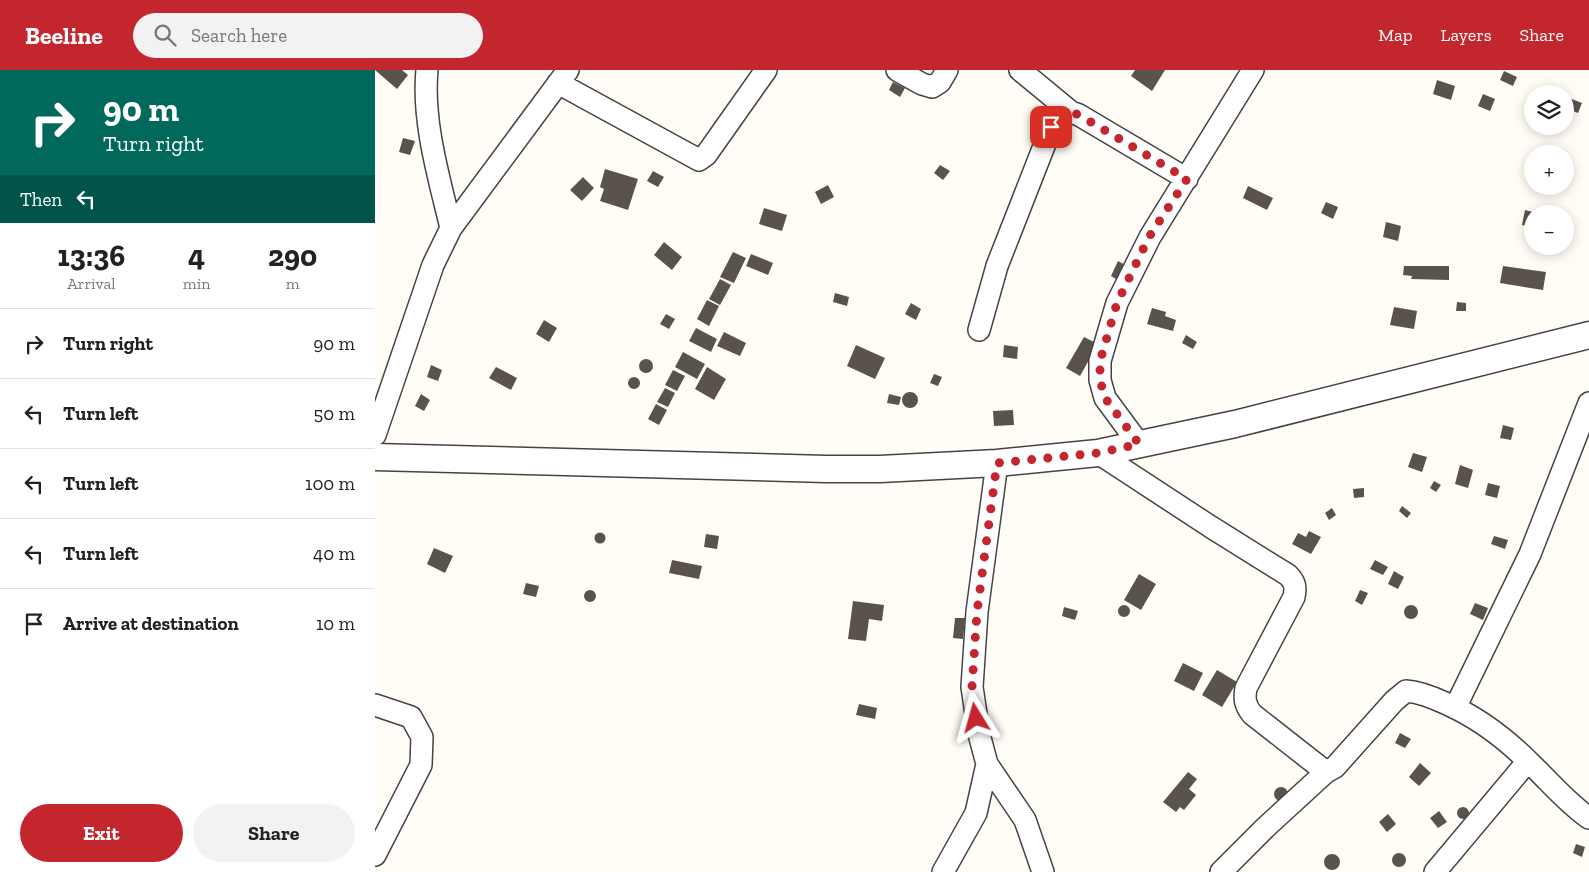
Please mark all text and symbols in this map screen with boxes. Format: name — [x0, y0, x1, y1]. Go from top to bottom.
search box — [133, 13, 483, 58]
text: Beeline — [25, 21, 103, 50]
icon: search — [151, 21, 179, 49]
text: Search here — [191, 24, 287, 47]
text: Map — [1378, 24, 1413, 46]
text: Layers — [1441, 24, 1492, 46]
text: Share — [1520, 24, 1564, 46]
map controls — [1524, 85, 1574, 255]
button: layers — [1524, 85, 1574, 135]
text: 90 m — [103, 88, 179, 130]
icon: right — [20, 90, 85, 155]
pin — [1030, 106, 1072, 148]
icon: arrive — [1037, 113, 1065, 141]
text: Turn right — [103, 130, 204, 157]
button: + — [1524, 145, 1574, 195]
icon: left — [72, 185, 100, 213]
text: Then — [20, 188, 62, 211]
button: − — [1524, 205, 1574, 255]
text: 13:36 — [58, 238, 125, 274]
text: 4 — [188, 238, 205, 274]
text: 290 — [268, 238, 317, 274]
text: Arrival — [67, 274, 116, 293]
text: min — [183, 274, 210, 293]
text: m — [286, 274, 300, 293]
icon: right — [20, 330, 48, 358]
text: Turn right — [63, 332, 153, 355]
text: 90 m — [313, 332, 355, 355]
icon: left — [20, 400, 48, 428]
text: Turn left — [63, 402, 138, 425]
text: 50 m — [314, 402, 355, 425]
icon: left — [20, 470, 48, 498]
text: Turn left — [63, 472, 138, 495]
text: 100 m — [305, 472, 355, 495]
icon: left — [20, 540, 48, 568]
text: Turn left — [63, 542, 138, 565]
text: 40 m — [313, 542, 355, 565]
icon: arrive — [20, 610, 48, 638]
text: Arrive at destination — [63, 612, 239, 635]
text: 10 m — [316, 612, 355, 635]
position arrow — [949, 691, 1001, 743]
button: Exit — [20, 804, 183, 862]
button: Share — [193, 804, 355, 862]

